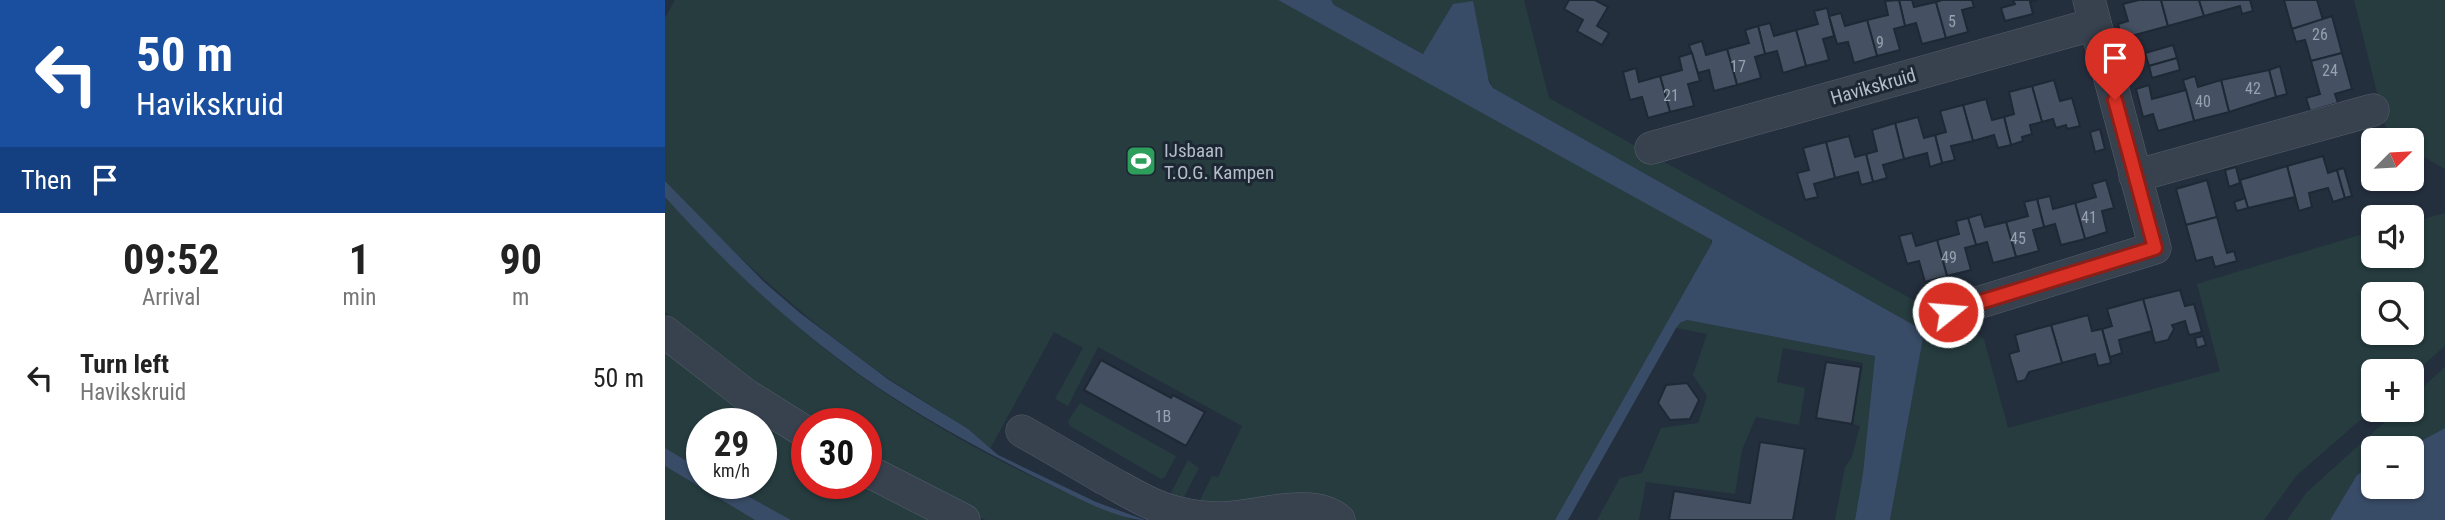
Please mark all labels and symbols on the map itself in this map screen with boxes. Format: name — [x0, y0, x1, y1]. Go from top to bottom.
house number: 5 — [1948, 12, 1956, 31]
house number: 26 — [2312, 25, 2328, 44]
pin — [2085, 28, 2145, 100]
house number: 9 — [1876, 33, 1884, 52]
house number: 17 — [1730, 57, 1746, 76]
house number: 24 — [2322, 61, 2338, 80]
street label: Havikskruid — [1828, 63, 1919, 110]
house number: 42 — [2245, 79, 2261, 98]
house number: 21 — [1663, 86, 1679, 105]
house number: 40 — [2195, 92, 2211, 111]
north arrow — [2361, 128, 2424, 191]
place label: IJsbaan T.O.G. Kampen — [1164, 139, 1274, 184]
sports icon: IJsbaan T.O.G. Kampen — [1124, 144, 1158, 178]
house number: 41 — [2081, 208, 2097, 227]
house number: 45 — [2010, 229, 2026, 248]
house number: 49 — [1941, 248, 1957, 267]
position arrow — [1911, 275, 1985, 349]
house number: 1B — [1155, 407, 1171, 426]
speed limit sign: 30 — [791, 408, 882, 499]

